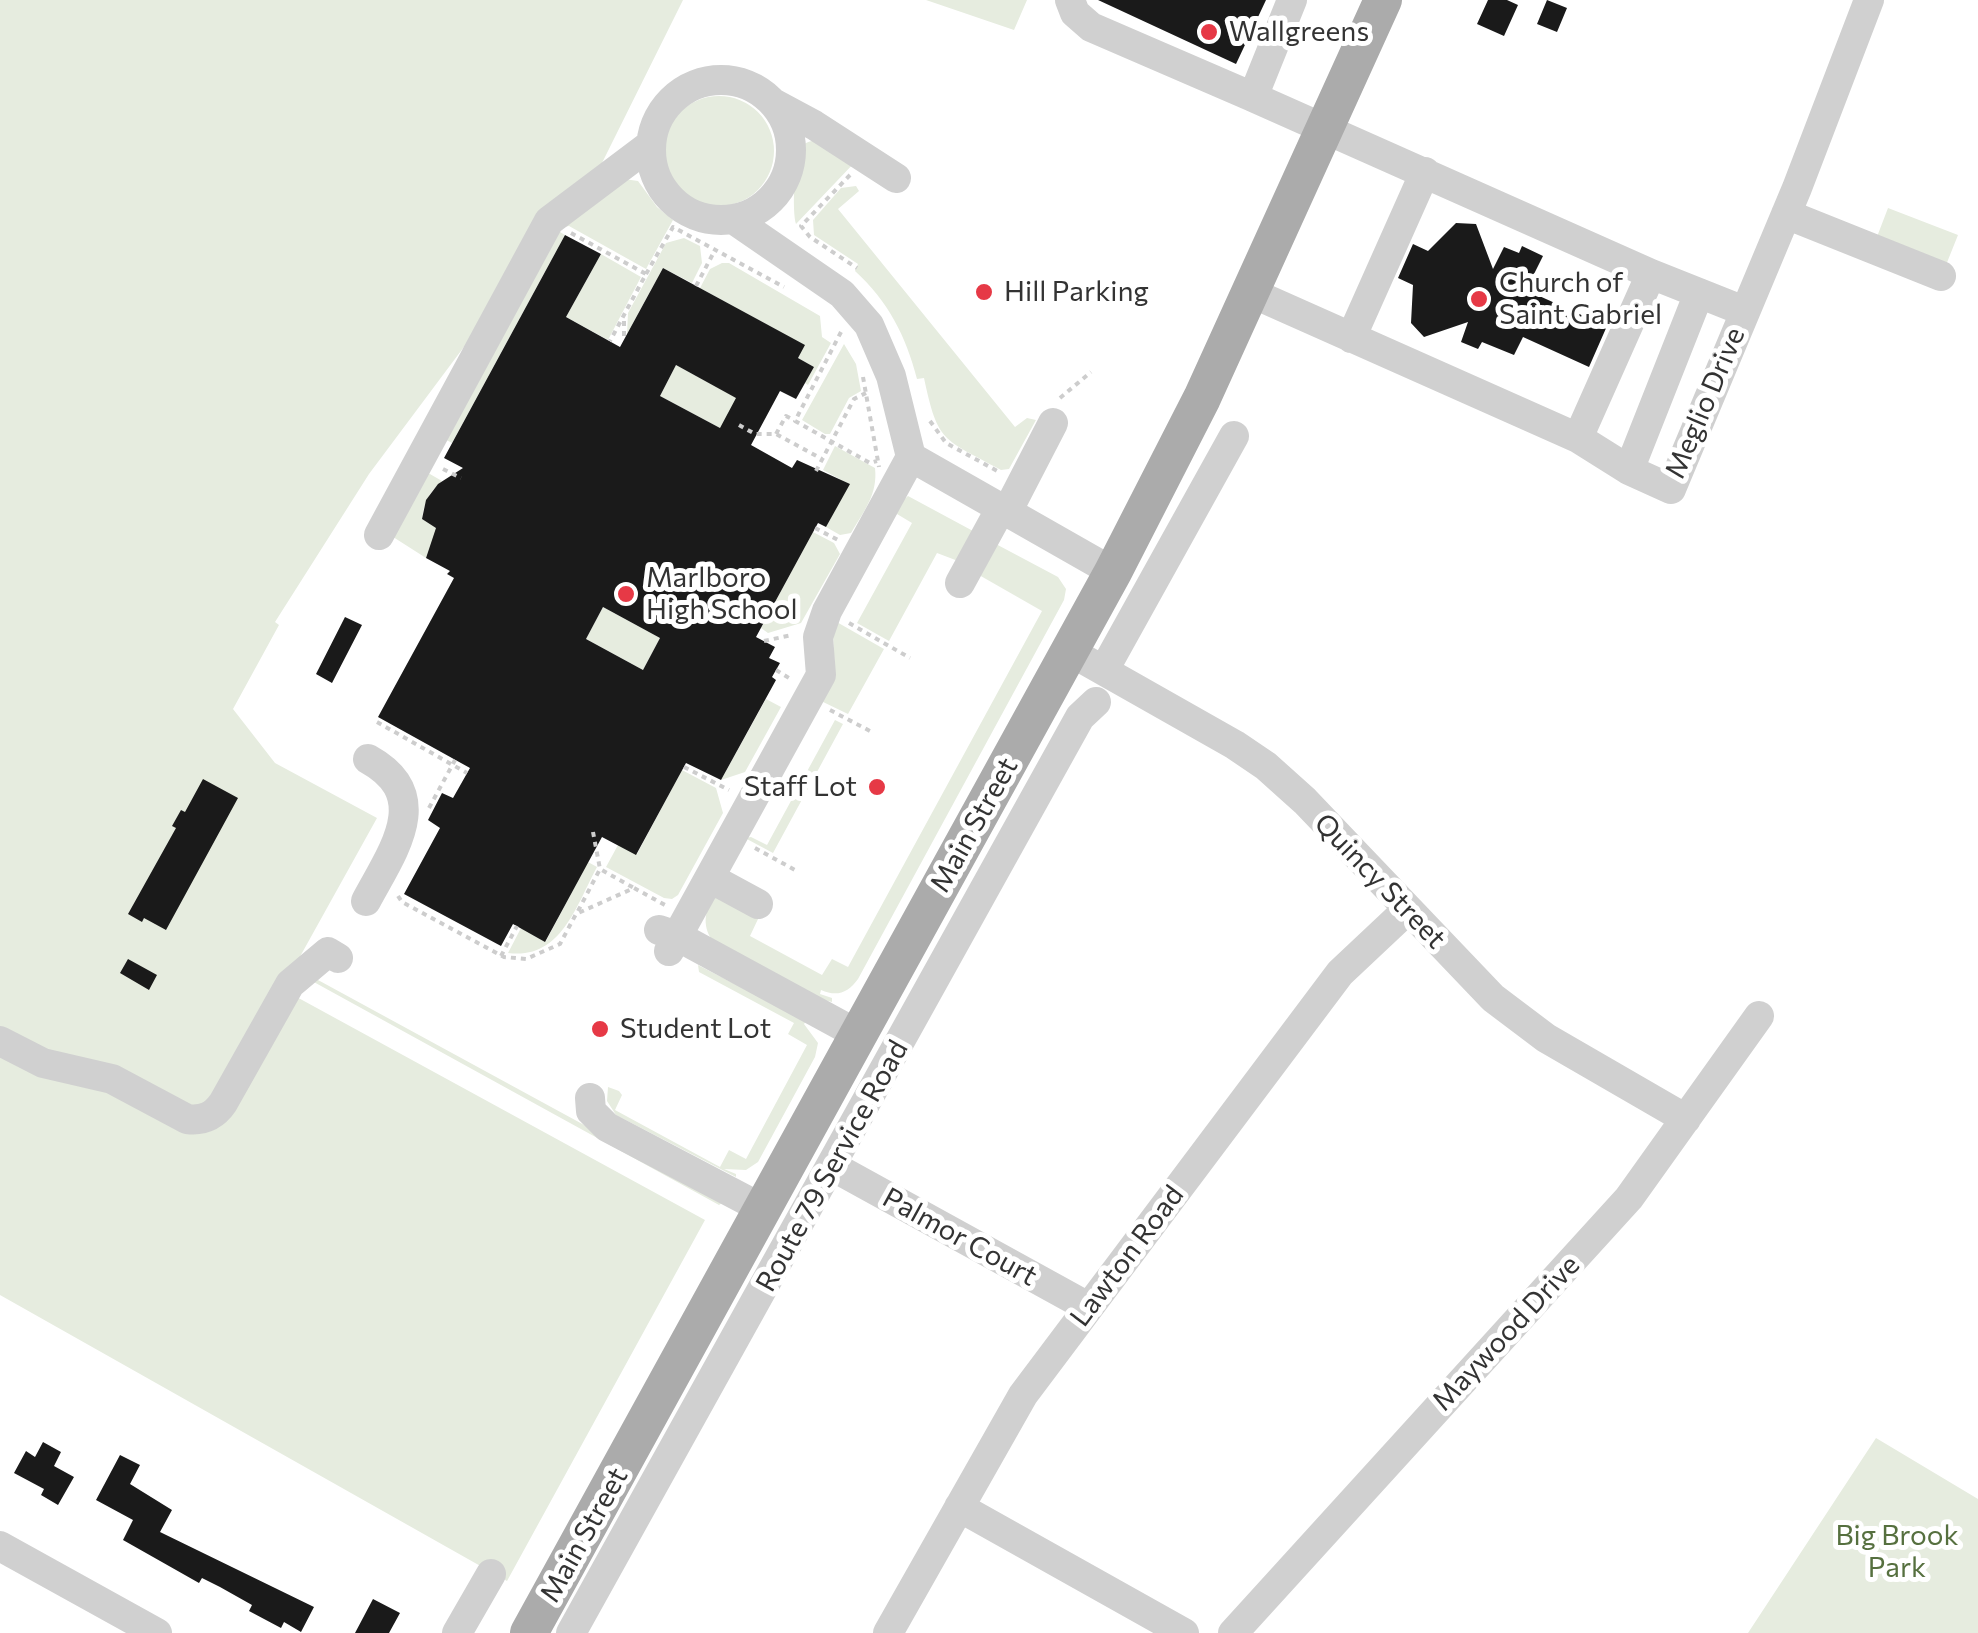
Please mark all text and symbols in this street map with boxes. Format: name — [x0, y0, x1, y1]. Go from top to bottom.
place label: Wallgreens — [1229, 15, 1369, 49]
marker: Wallgreens — [1198, 21, 1220, 43]
place label: Church of Saint Gabriel — [1499, 266, 1662, 332]
place label: Hill Parking — [1004, 275, 1149, 309]
marker: Hill Parking — [973, 281, 995, 303]
marker: Church of Saint Gabriel — [1468, 288, 1490, 310]
street label: Meglio Drive — [1658, 322, 1752, 484]
place label: Marlboro High School — [646, 561, 798, 627]
marker: Marlboro High School — [615, 583, 637, 605]
street label: Main Street — [923, 752, 1025, 898]
place label: Staff Lot — [744, 770, 857, 804]
marker: Staff Lot — [866, 776, 888, 798]
street label: Quincy Street — [1307, 807, 1453, 955]
place label: Student Lot — [620, 1012, 771, 1046]
marker: Student Lot — [589, 1018, 611, 1040]
street label: Route 79 Service Road — [749, 1035, 915, 1297]
street label: Lawton Road — [1063, 1179, 1191, 1333]
street label: Palmor Court — [877, 1181, 1043, 1293]
street label: Maywood Drive — [1426, 1248, 1586, 1418]
street label: Main Street — [533, 1462, 635, 1608]
park label: Big Brook Park — [1835, 1519, 1959, 1585]

